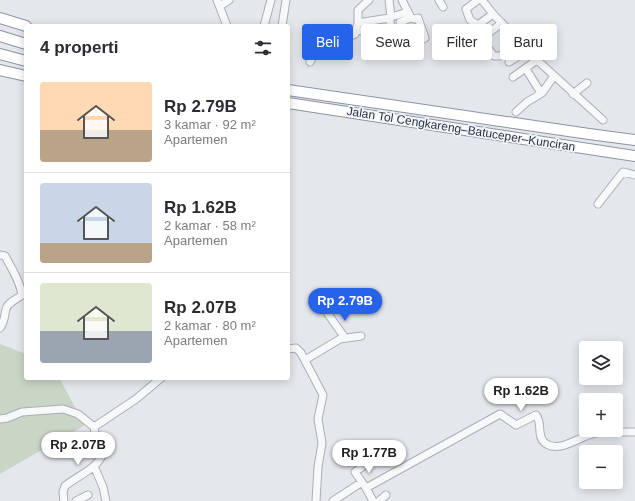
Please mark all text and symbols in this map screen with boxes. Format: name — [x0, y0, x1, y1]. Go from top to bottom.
chip: Beli — [302, 24, 353, 60]
chip: Sewa — [361, 24, 424, 60]
chip: Filter — [432, 24, 492, 60]
chip: Baru — [500, 24, 557, 60]
icon: filters — [252, 37, 274, 59]
text: 4 properti — [40, 38, 118, 57]
text: Rp 2.79B — [164, 97, 237, 116]
icon: home — [72, 98, 120, 146]
street label: Jalan Tol Cengkareng–Batuceper–Kunciran — [346, 104, 576, 154]
text: 3 kamar · 92 m² — [164, 117, 256, 132]
text: Apartemen — [164, 132, 228, 147]
text: Rp 1.62B — [164, 198, 237, 217]
icon: home — [72, 199, 120, 247]
text: 2 kamar · 58 m² — [164, 218, 256, 233]
text: Apartemen — [164, 233, 228, 248]
pin: Rp 2.79B — [304, 288, 386, 322]
text: Rp 2.79B — [317, 293, 373, 308]
text: Rp 2.07B — [164, 298, 237, 317]
icon: home — [72, 299, 120, 347]
text: 2 kamar · 80 m² — [164, 318, 256, 333]
text: Apartemen — [164, 333, 228, 348]
map controls — [579, 341, 623, 489]
button: layers — [579, 341, 623, 385]
pin: Rp 1.62B — [480, 378, 562, 412]
text: Rp 1.62B — [493, 383, 549, 398]
button: + — [579, 393, 623, 437]
pin: Rp 2.07B — [37, 432, 119, 466]
text: Rp 2.07B — [50, 437, 106, 452]
pin: Rp 1.77B — [328, 440, 410, 474]
text: Rp 1.77B — [341, 445, 397, 460]
button: − — [579, 445, 623, 489]

